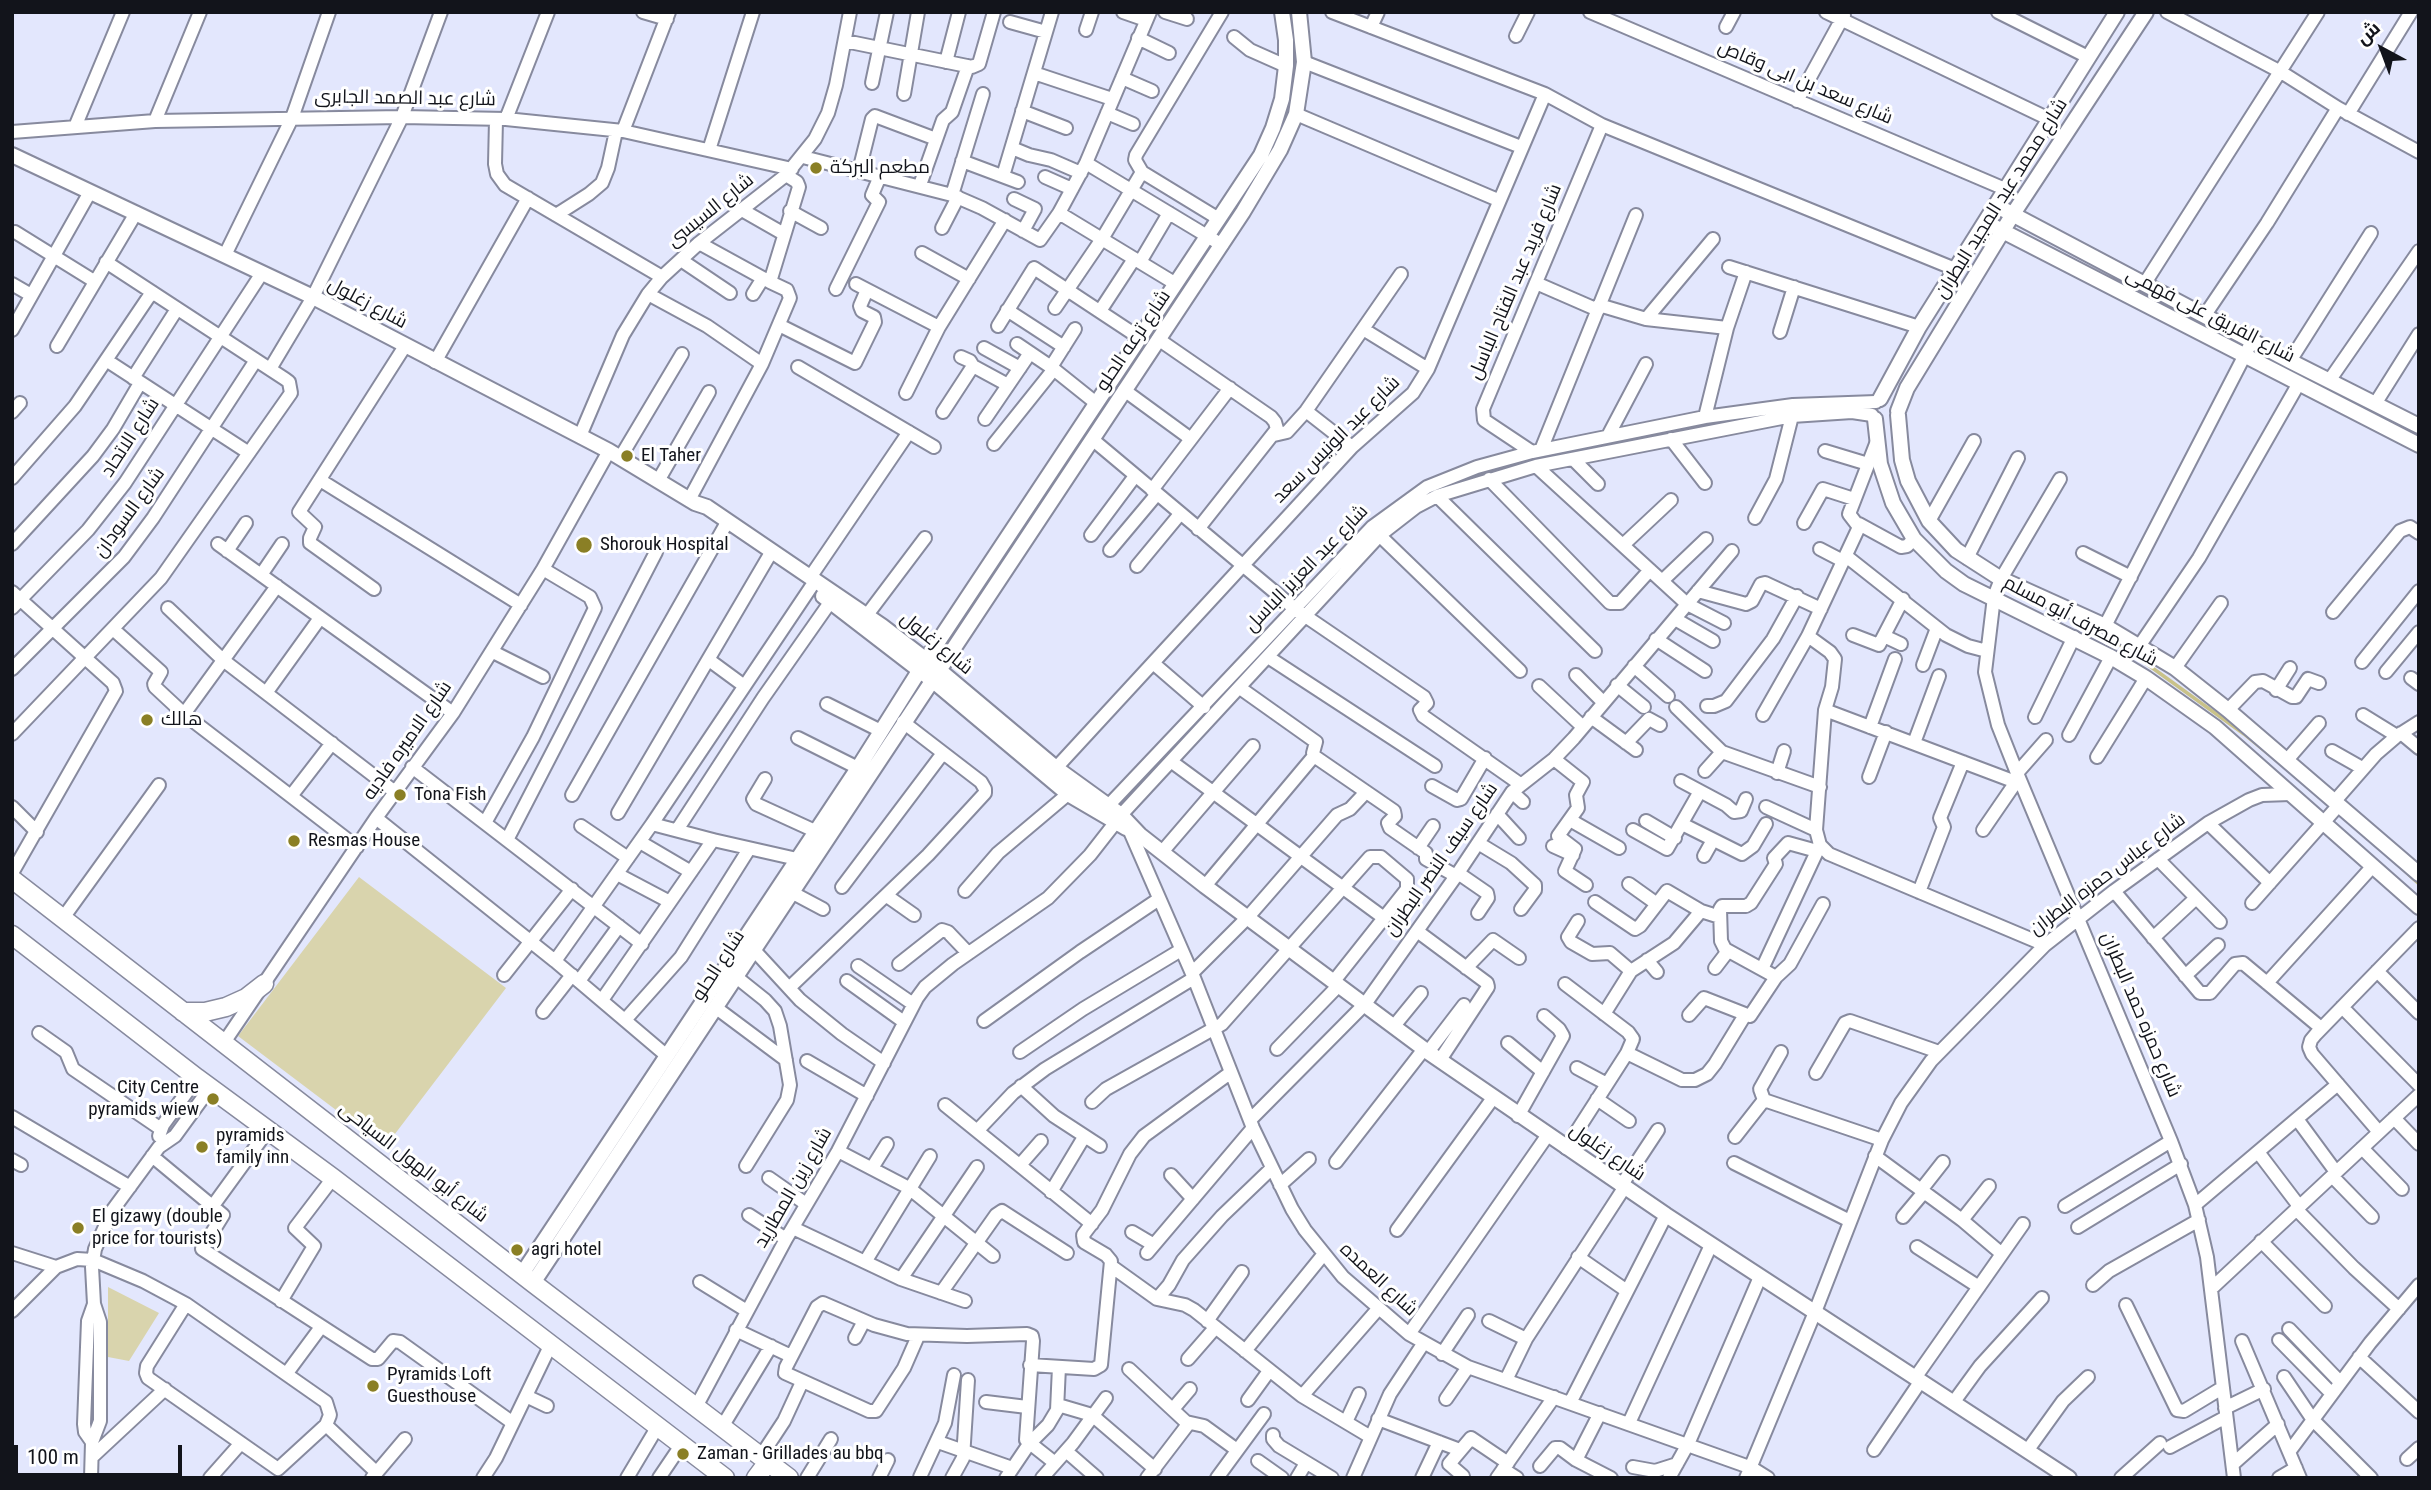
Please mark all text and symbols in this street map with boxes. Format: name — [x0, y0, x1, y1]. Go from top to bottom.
north arrow — [2347, 14, 2417, 84]
text: ش — [2351, 16, 2385, 49]
street label: شارع سعد بن ابى وقاص — [1714, 36, 1896, 130]
street label: شارع عبد الصمد الجابرى — [314, 86, 496, 112]
street label: شارع محمد عبد المجيد البطران — [1931, 95, 2073, 303]
place label: مطعم البركة — [830, 157, 930, 179]
marker: مطعم البركة — [808, 160, 824, 176]
street label: شارع السيسى — [663, 169, 759, 253]
street label: شارع فريد عبد الفتاح الباسل — [1464, 181, 1568, 383]
street label: شارع الفريق على فهمى — [2122, 263, 2298, 369]
street label: شارع زغلول — [323, 274, 411, 334]
street label: شارع ترعه الحلو — [1092, 286, 1176, 396]
street label: شارع عبد الونيس سعد — [1269, 372, 1405, 508]
street label: شارع الاتحاد — [97, 394, 165, 482]
place label: El Taher — [641, 445, 701, 467]
marker: El Taher — [619, 448, 635, 464]
street label: شارع السودان — [90, 464, 170, 562]
street label: شارع عبد العزيز الباسل — [1241, 501, 1373, 637]
place label: Shorouk Hospital — [600, 534, 729, 556]
marker: Shorouk Hospital — [574, 535, 594, 555]
street label: شارع مصرف أبو مسلم — [1999, 572, 2161, 672]
street label: شارع زغلول — [895, 608, 977, 680]
street label: شارع الاميره فاديه — [359, 677, 457, 805]
place label: هالك — [161, 709, 202, 731]
marker: هالك — [139, 712, 155, 728]
street label: شارع سيف النصر البطران — [1380, 779, 1504, 941]
place label: Tona Fish — [414, 784, 487, 806]
marker: Tona Fish — [392, 787, 408, 803]
street label: شارع عباس حمزه البطران — [2026, 809, 2190, 941]
place label: Resmas House — [308, 830, 420, 852]
marker: Resmas House — [286, 833, 302, 849]
street label: شارع الحلو — [688, 926, 750, 1006]
street label: شارع حمزه حمد البطران — [2095, 929, 2185, 1101]
place label: City Centre pyramids wiew — [88, 1077, 199, 1121]
marker: City Centre pyramids wiew — [205, 1091, 221, 1107]
street label: شارع أبو الهول السياحى — [334, 1098, 492, 1228]
street label: شارع زغلول — [1565, 1119, 1649, 1187]
street label: شارع زين المطاريد — [750, 1124, 838, 1252]
place label: pyramids family inn — [216, 1125, 289, 1169]
marker: pyramids family inn — [194, 1139, 210, 1155]
place label: El gizawy (double price for tourists) — [92, 1206, 223, 1250]
marker: El gizawy (double price for tourists) — [70, 1220, 86, 1236]
street label: شارع العمده — [1335, 1238, 1421, 1322]
place label: agri hotel — [531, 1239, 602, 1261]
marker: agri hotel — [509, 1242, 525, 1258]
place label: Pyramids Loft Guesthouse — [387, 1364, 491, 1408]
marker: Pyramids Loft Guesthouse — [365, 1378, 381, 1394]
scale bar — [18, 1430, 186, 1474]
place label: Zaman - Grillades au bbq — [697, 1443, 884, 1465]
text: 100 m — [27, 1445, 79, 1469]
marker: Zaman - Grillades au bbq — [675, 1446, 691, 1462]

